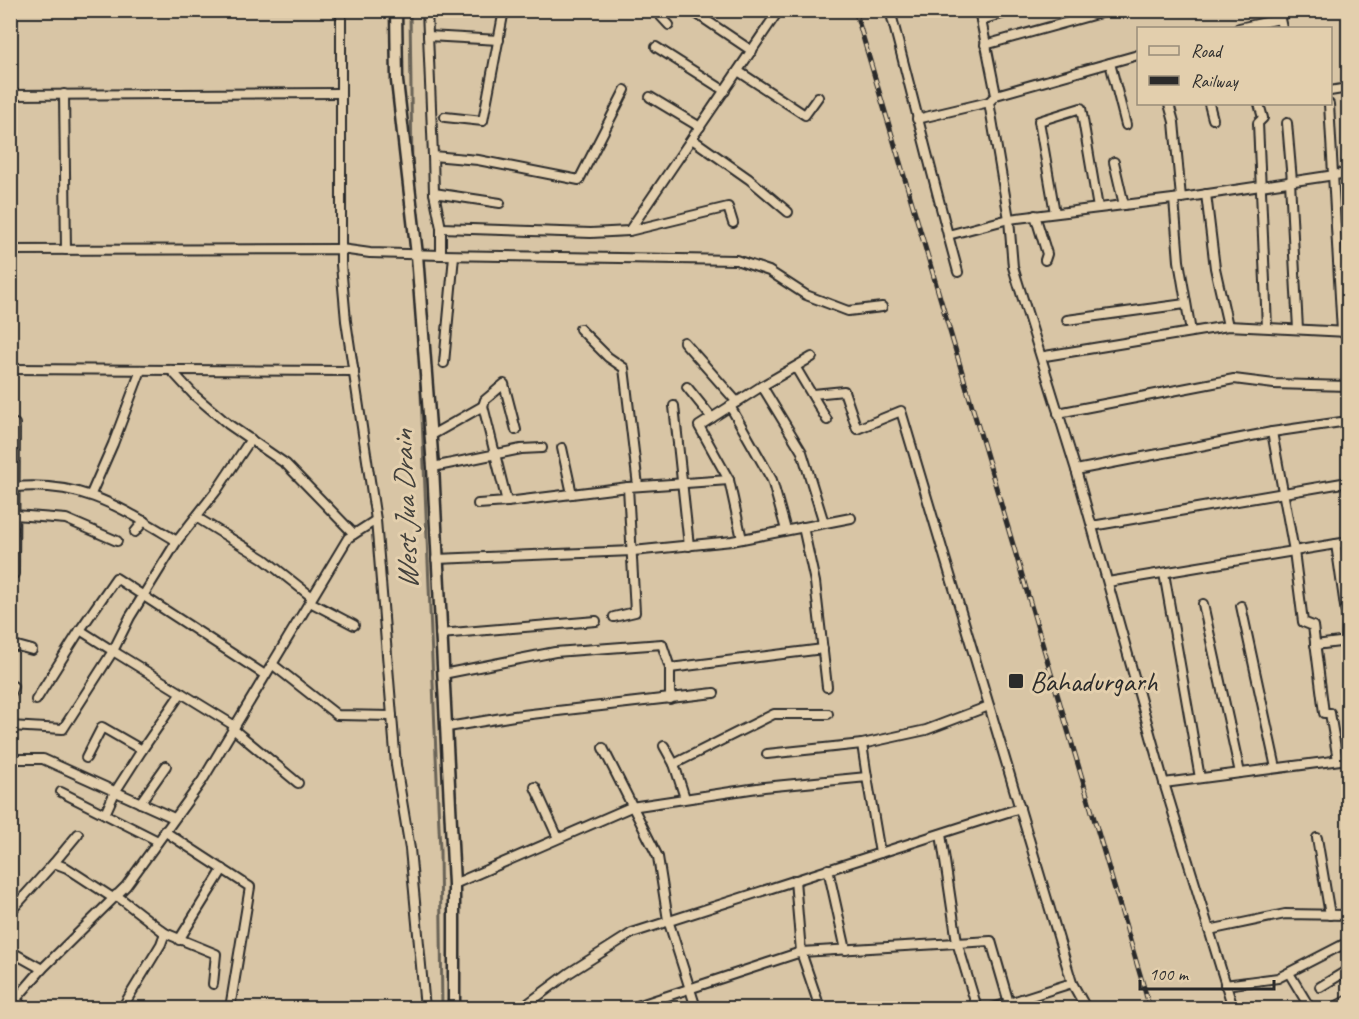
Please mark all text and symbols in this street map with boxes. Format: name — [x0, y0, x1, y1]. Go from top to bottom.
legend — [1137, 27, 1332, 105]
text: Road — [1191, 40, 1224, 62]
text: Railway — [1191, 70, 1239, 92]
water label: West Jua Drain — [383, 427, 427, 590]
place label: Bahadurgarh — [1030, 664, 1158, 699]
marker: Bahadurgarh — [1007, 672, 1025, 690]
scale bar — [1140, 953, 1274, 991]
text: 100 m — [1149, 963, 1190, 985]

